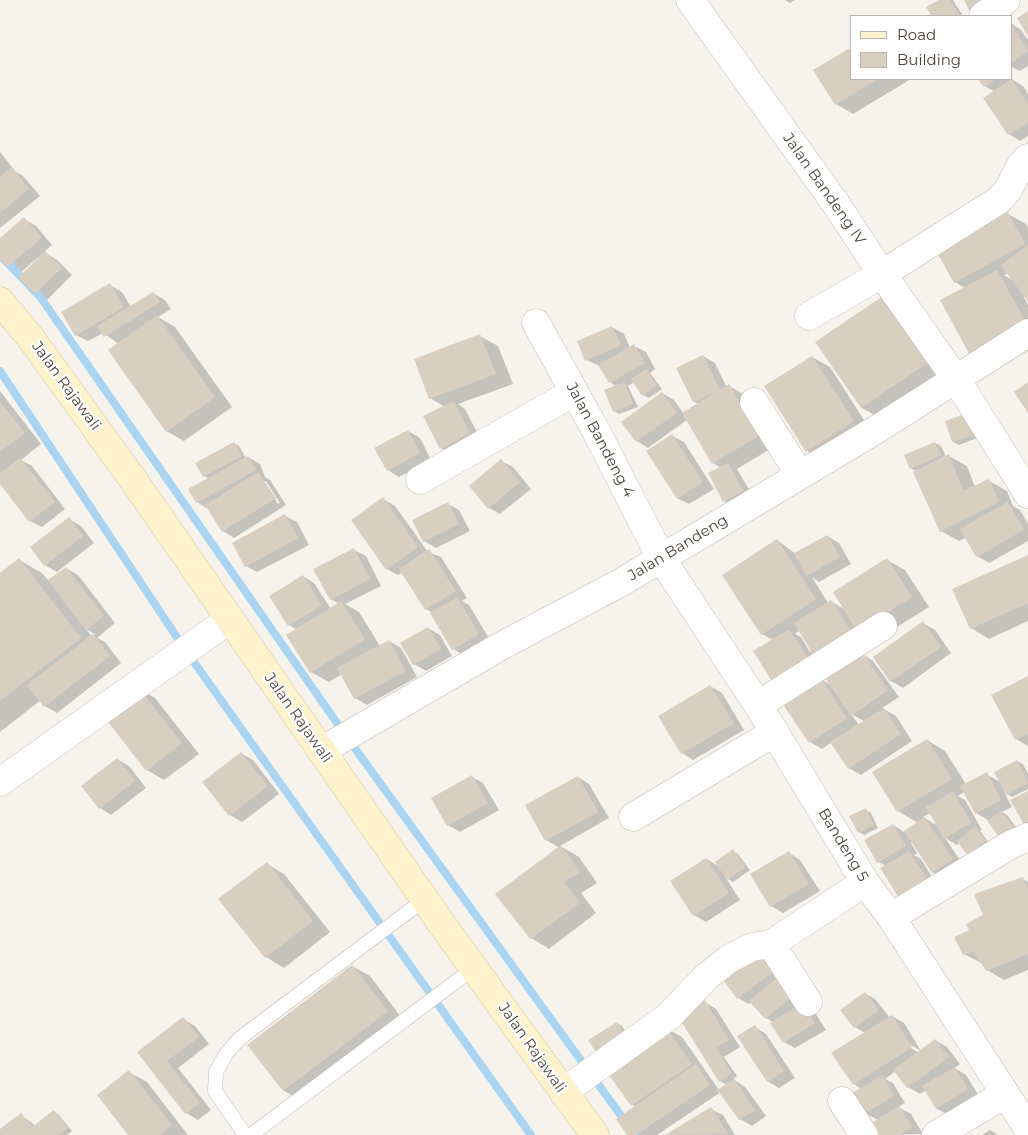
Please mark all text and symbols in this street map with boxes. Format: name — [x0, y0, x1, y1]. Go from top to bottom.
legend — [850, 15, 1013, 80]
text: Road — [897, 25, 936, 44]
text: Building — [897, 50, 961, 69]
street label: Jalan Bandeng IV — [779, 130, 869, 248]
street label: Jalan Rajawali — [28, 338, 104, 434]
street label: Jalan Bandeng 4 — [562, 380, 638, 500]
street label: Jalan Bandeng — [625, 511, 731, 585]
street label: Jalan Rajawali — [260, 670, 336, 766]
street label: Bandeng 5 — [814, 805, 872, 885]
street label: Jalan Rajawali — [494, 1000, 570, 1096]

